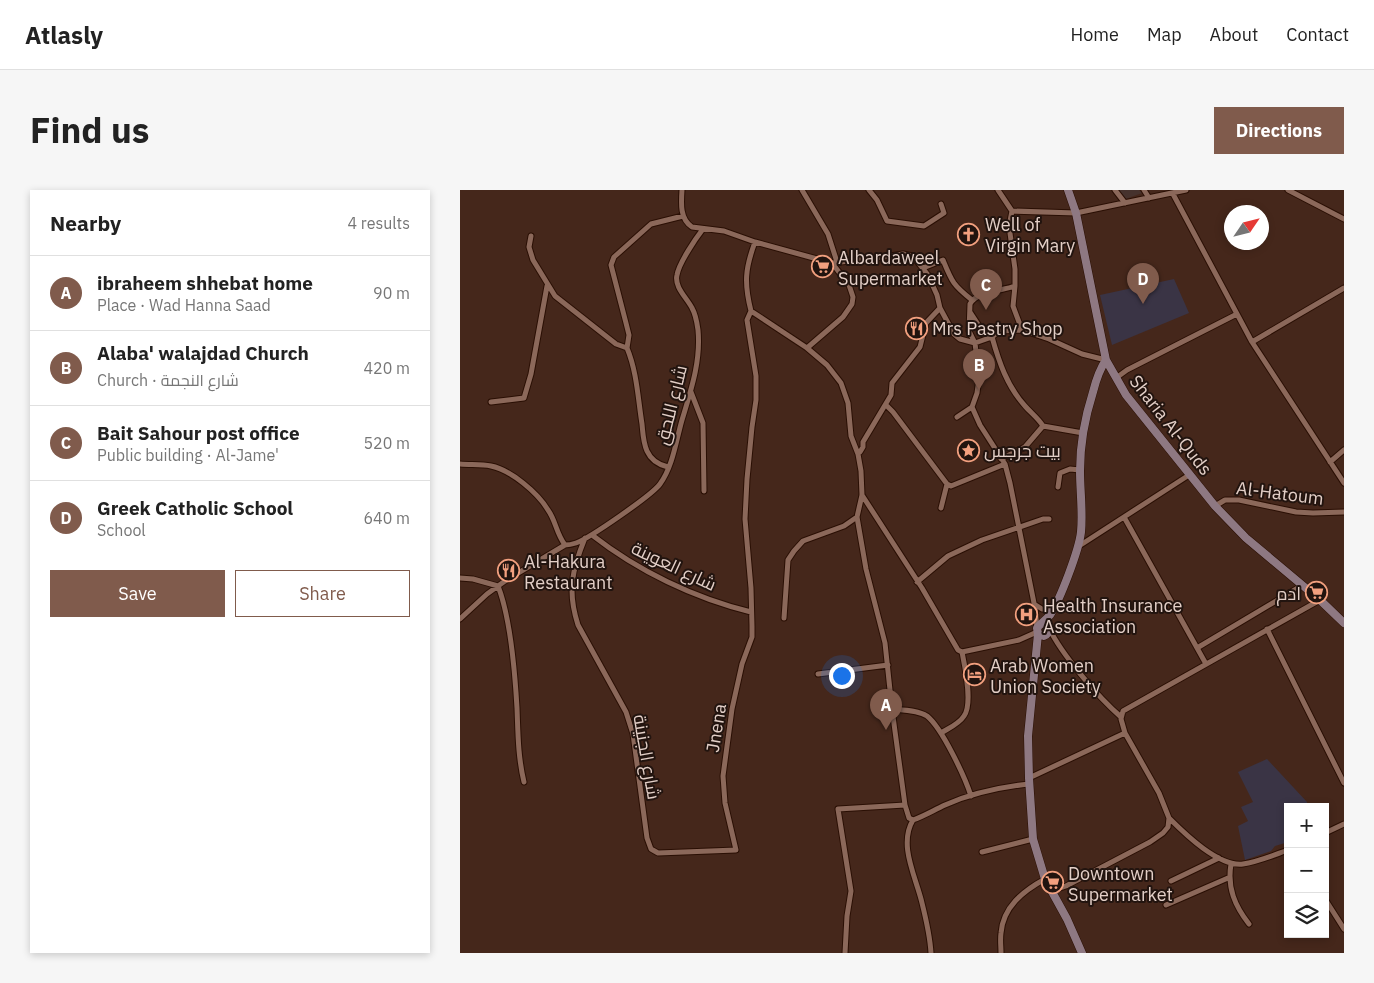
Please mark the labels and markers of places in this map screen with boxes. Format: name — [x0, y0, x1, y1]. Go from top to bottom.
place label: Well of Virgin Mary — [985, 213, 1075, 257]
church icon: Well of Virgin Mary — [957, 222, 981, 246]
place label: Albardaweel Supermarket — [838, 246, 943, 290]
supermarket icon: Albardaweel Supermarket — [810, 255, 834, 279]
pin: D — [1127, 263, 1159, 304]
pin: C — [970, 269, 1002, 310]
restaurant icon: Mrs Pastry Shop — [904, 316, 928, 340]
place label: Mrs Pastry Shop — [932, 317, 1063, 340]
pin: B — [963, 349, 995, 390]
place icon: بيت جرجس — [956, 438, 980, 462]
place label: بيت جرجس — [984, 439, 1061, 462]
place label: Al-Hakura Restaurant — [524, 550, 613, 594]
restaurant icon: Al-Hakura Restaurant — [496, 559, 520, 583]
supermarket icon: ادم — [1305, 581, 1329, 605]
place label: ادم — [1276, 582, 1301, 606]
place label: Health Insurance Association — [1043, 594, 1183, 638]
hospital icon: Health Insurance Association — [1015, 603, 1039, 627]
place label: Arab Women Union Society — [990, 654, 1101, 698]
hotel icon: Arab Women Union Society — [962, 663, 986, 687]
pin: A — [870, 689, 902, 730]
place label: Downtown Supermarket — [1068, 862, 1173, 906]
supermarket icon: Downtown Supermarket — [1040, 871, 1064, 895]

